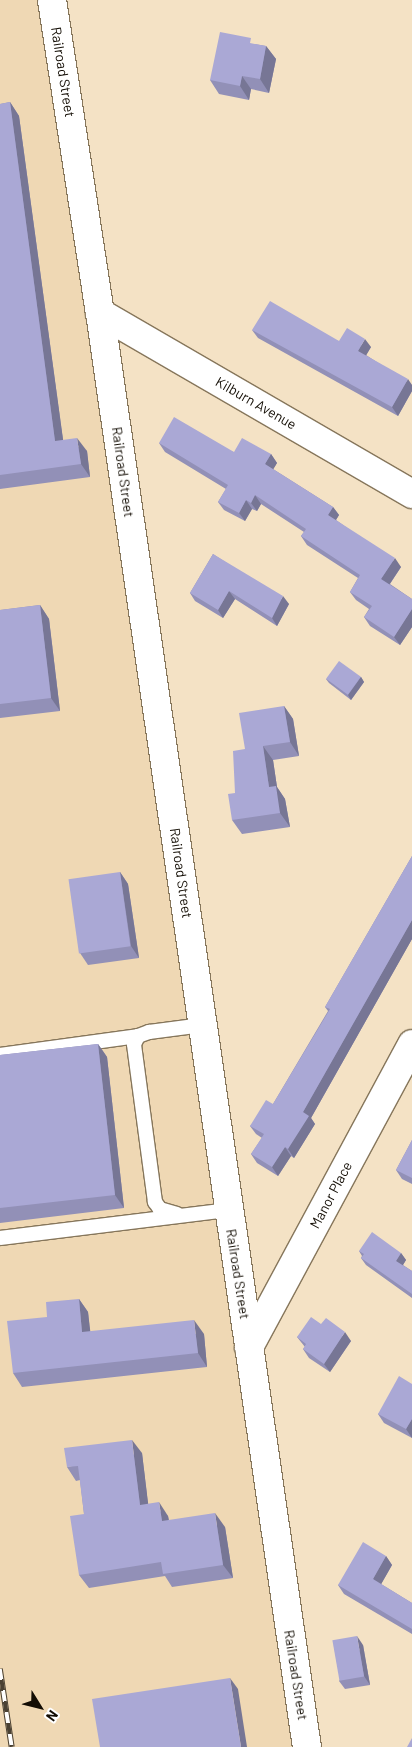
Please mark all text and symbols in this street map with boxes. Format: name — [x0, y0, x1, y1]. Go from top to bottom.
street label: Railroad Street — [48, 26, 78, 118]
street label: Kilburn Avenue — [213, 373, 299, 433]
street label: Railroad Street — [108, 426, 138, 518]
street label: Railroad Street — [166, 827, 196, 919]
street label: Manor Place — [306, 1159, 356, 1231]
street label: Railroad Street — [223, 1228, 253, 1320]
street label: Railroad Street — [281, 1629, 311, 1721]
north arrow — [15, 1682, 65, 1732]
text: N — [43, 1707, 62, 1725]

